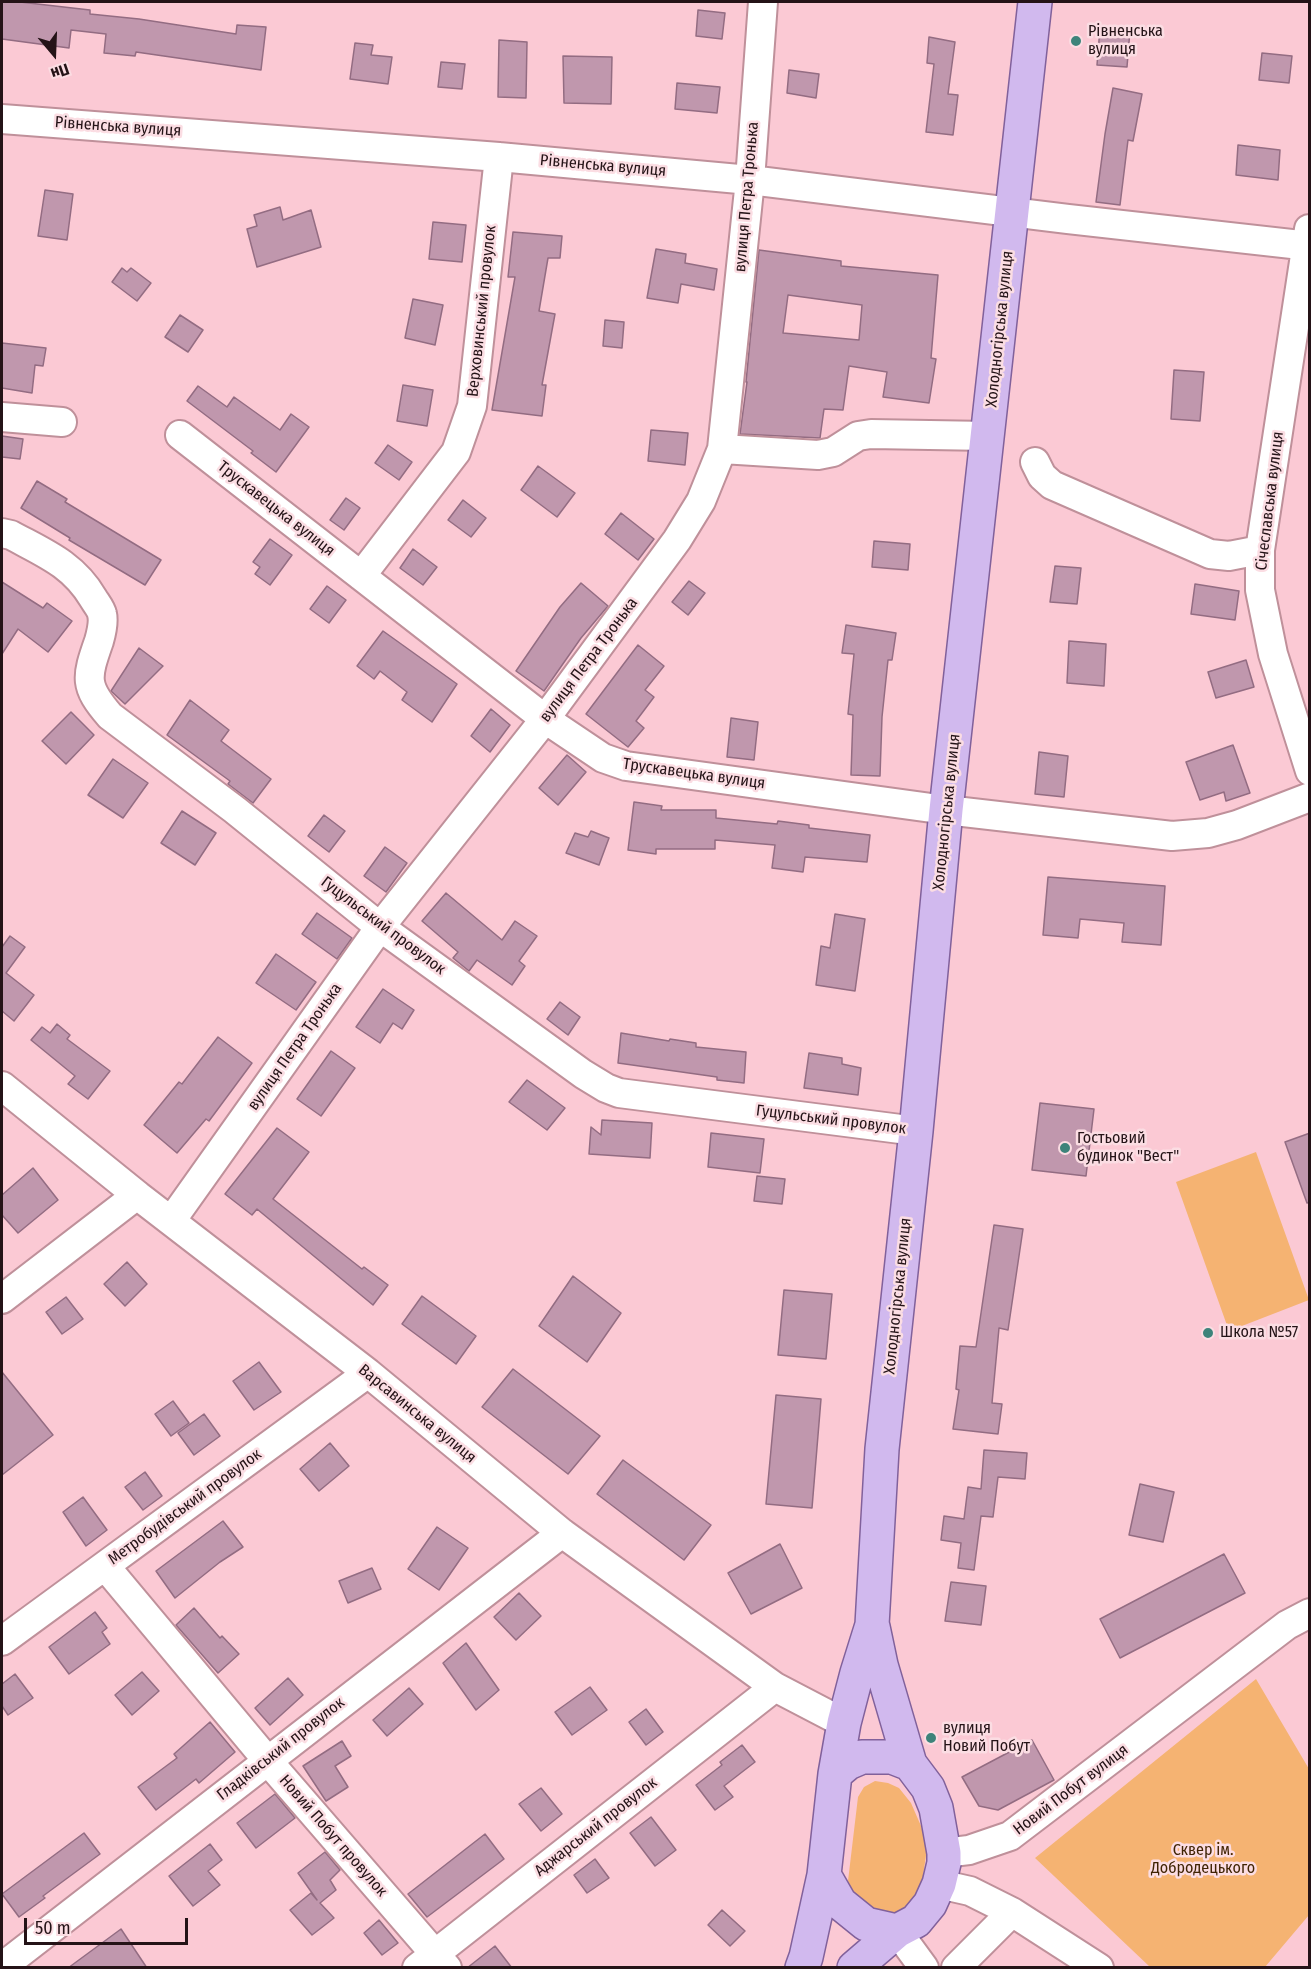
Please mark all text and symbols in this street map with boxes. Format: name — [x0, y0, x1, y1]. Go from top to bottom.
place label: Рівненська вулиця — [1088, 22, 1163, 60]
north arrow — [24, 24, 84, 84]
marker: Рівненська вулиця — [1069, 34, 1083, 48]
text: Пн — [48, 60, 72, 83]
street label: Рівненська вулиця — [54, 113, 182, 141]
street label: вулиця Петра Тронька — [731, 121, 763, 273]
street label: Рівненська вулиця — [539, 151, 667, 181]
street label: Верховинський провулок — [463, 224, 501, 398]
street label: Холодногірська вулиця — [982, 250, 1018, 408]
street label: Січеславська вулиця — [1252, 430, 1288, 572]
street label: Трускавецька вулиця — [214, 457, 338, 561]
street label: вулиця Петра Тронька — [536, 594, 642, 726]
street label: Холодногірська вулиця — [929, 733, 965, 891]
street label: Трускавецька вулиця — [622, 755, 766, 793]
street label: Гуцульський провулок — [317, 873, 449, 979]
street label: вулиця Петра Тронька — [244, 980, 346, 1114]
street label: Гуцульський провулок — [755, 1101, 907, 1139]
place label: Гостьовий будинок "Вест" — [1077, 1129, 1179, 1167]
marker: Гостьовий будинок "Вест" — [1058, 1141, 1072, 1155]
street label: Холодногірська вулиця — [880, 1217, 916, 1375]
place label: Школа №57 — [1220, 1323, 1298, 1343]
marker: Школа №57 — [1201, 1326, 1215, 1340]
street label: Варсавинська вулиця — [354, 1361, 480, 1467]
street label: Метробудівський провулок — [105, 1445, 265, 1569]
street label: Гладківський провулок — [213, 1693, 349, 1805]
place label: вулиця Новий Побут — [943, 1719, 1030, 1757]
marker: вулиця Новий Побут — [924, 1731, 938, 1745]
street label: Новий Побут вулиця — [1010, 1741, 1132, 1839]
street label: Новий Побут провулок — [275, 1771, 391, 1901]
street label: Аджарський провулок — [531, 1773, 661, 1881]
park label: Сквер ім. Добродецького — [1151, 1841, 1255, 1879]
scale bar — [27, 1906, 190, 1944]
text: 50 m — [35, 1917, 71, 1939]

